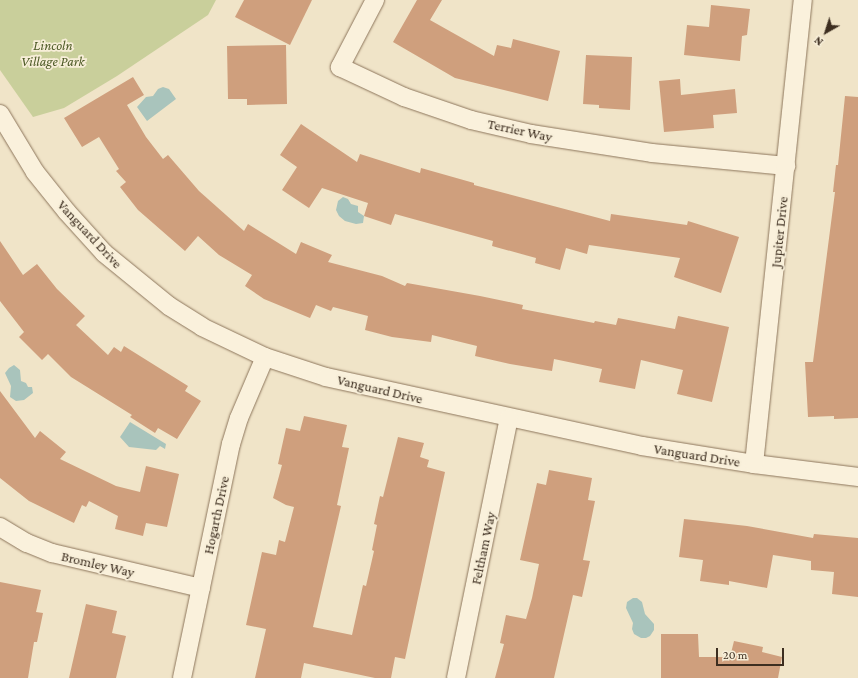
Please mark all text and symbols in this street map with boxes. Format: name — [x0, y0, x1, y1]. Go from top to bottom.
north arrow — [806, 12, 846, 52]
text: N — [812, 34, 825, 48]
park label: Lincoln Village Park — [21, 37, 85, 70]
street label: Terrier Way — [486, 115, 554, 145]
street label: Vanguard Drive — [54, 196, 126, 272]
street label: Jupiter Drive — [767, 196, 791, 268]
street label: Vanguard Drive — [336, 371, 424, 407]
street label: Vanguard Drive — [653, 440, 741, 470]
street label: Hogarth Drive — [200, 474, 232, 556]
street label: Feltham Way — [467, 510, 499, 586]
street label: Bromley Way — [60, 547, 136, 581]
scale bar — [718, 640, 786, 666]
text: 20 m — [723, 648, 747, 662]

